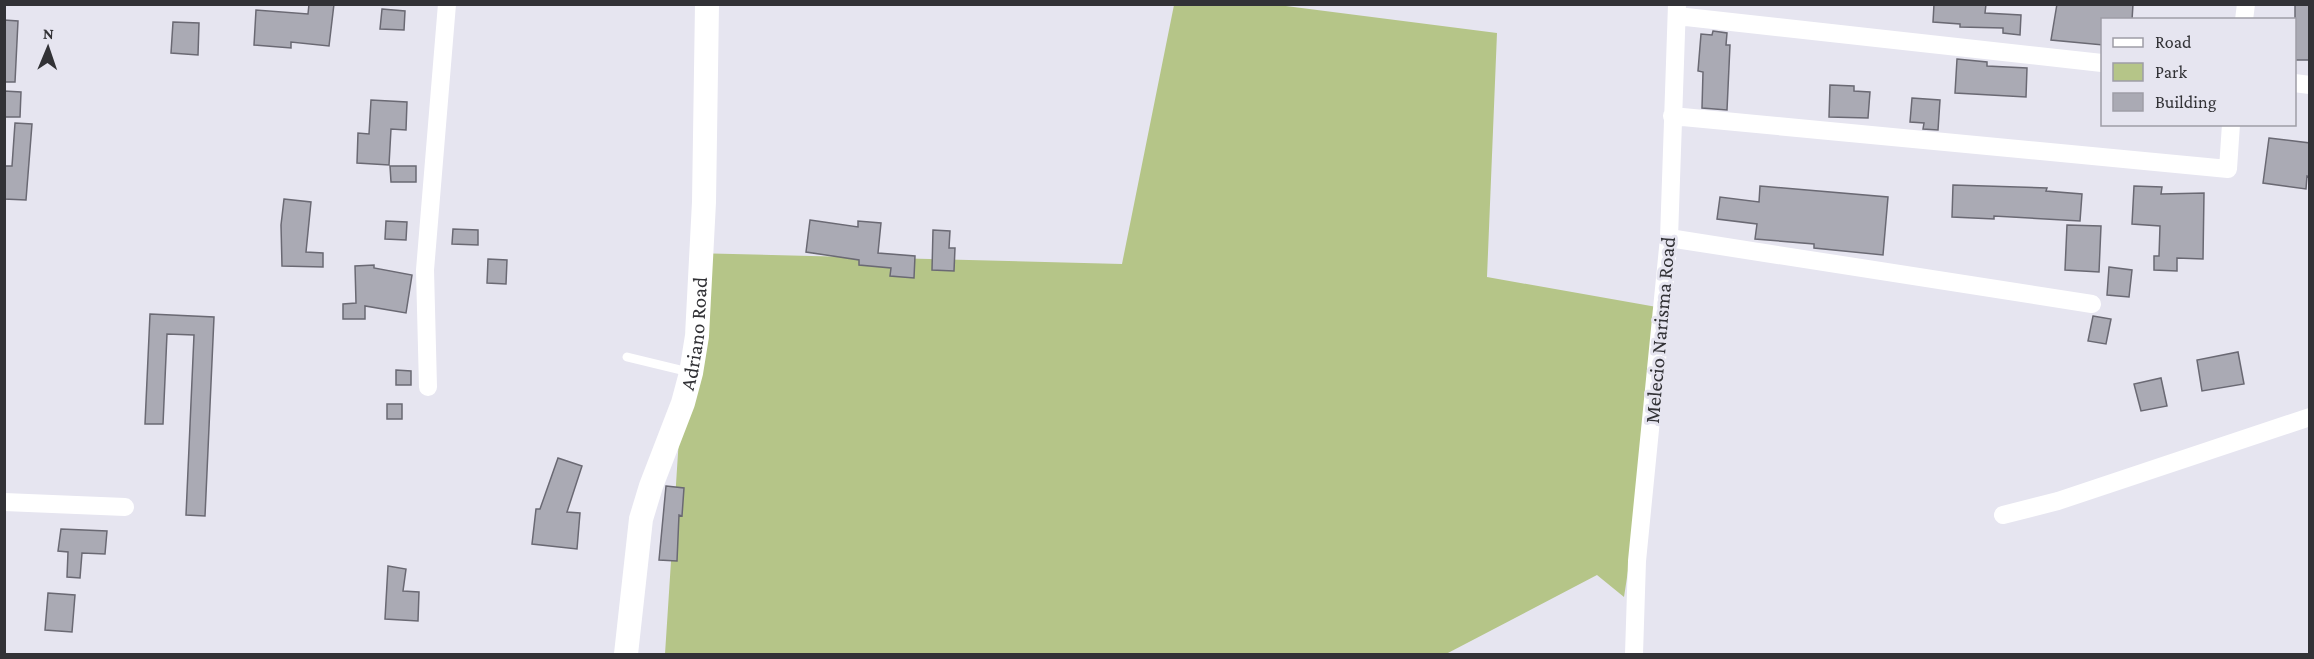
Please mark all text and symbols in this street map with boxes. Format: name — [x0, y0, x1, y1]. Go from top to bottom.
north arrow — [18, 18, 78, 78]
legend — [2101, 18, 2296, 126]
text: N — [43, 25, 54, 42]
text: Road — [2155, 32, 2192, 52]
text: Park — [2155, 62, 2187, 82]
text: Building — [2155, 92, 2217, 112]
street label: Melecio Narisma Road — [1640, 235, 1680, 425]
street label: Adriano Road — [675, 276, 712, 393]

